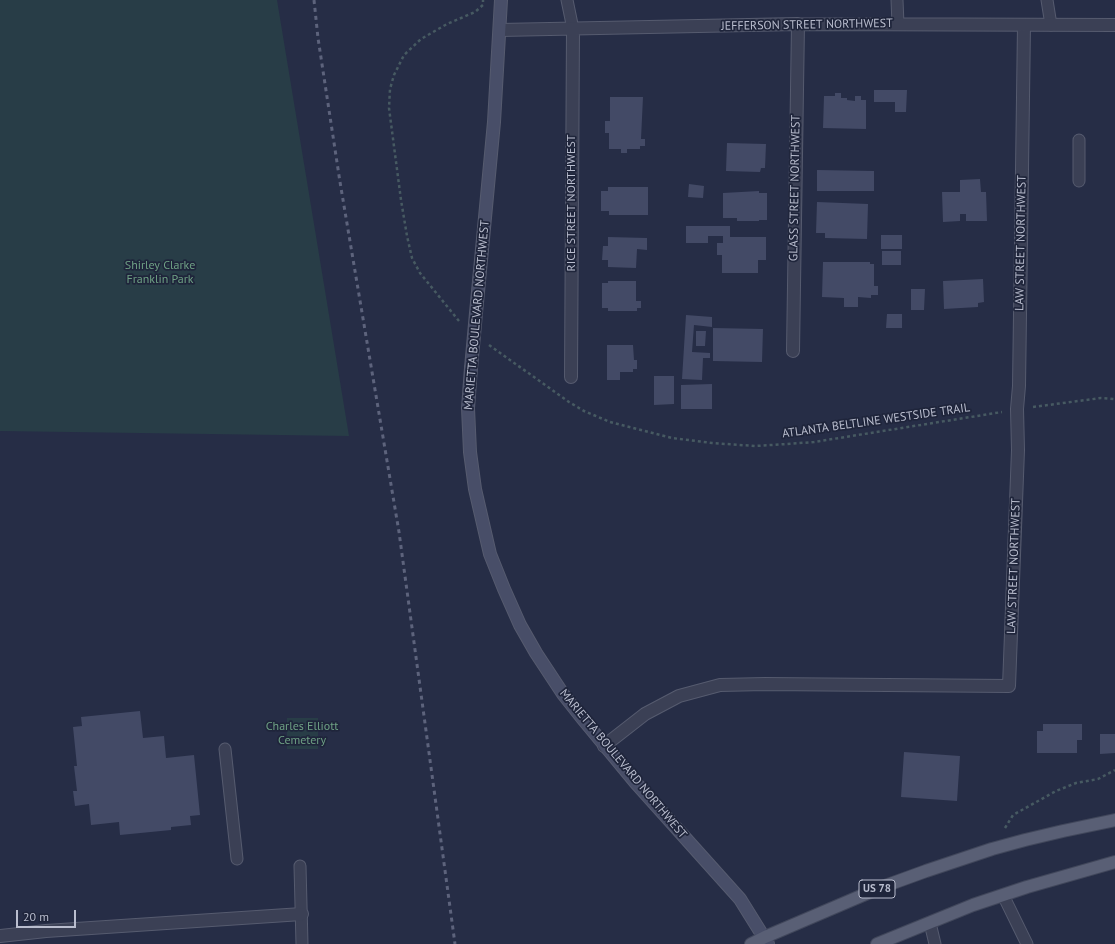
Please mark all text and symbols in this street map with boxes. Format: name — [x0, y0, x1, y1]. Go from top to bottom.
street label: JEFFERSON STREET NORTHWEST — [721, 16, 893, 34]
street label: GLASS STREET NORTHWEST — [787, 115, 803, 261]
street label: RICE STREET NORTHWEST — [565, 135, 579, 271]
street label: LAW STREET NORTHWEST — [1013, 175, 1029, 311]
street label: MARIETTA BOULEVARD NORTHWEST — [462, 219, 492, 411]
park label: Shirley Clarke Franklin Park — [125, 259, 195, 287]
street label: ATLANTA BELTLINE WESTSIDE TRAIL — [781, 401, 971, 441]
street label: LAW STREET NORTHWEST — [1004, 498, 1024, 634]
street label: MARIETTA BOULEVARD NORTHWEST — [556, 686, 690, 842]
park label: Charles Elliott Cemetery — [266, 720, 338, 748]
road number: US 78 — [859, 880, 895, 898]
scale bar — [18, 902, 78, 928]
text: 20 m — [23, 909, 49, 924]

